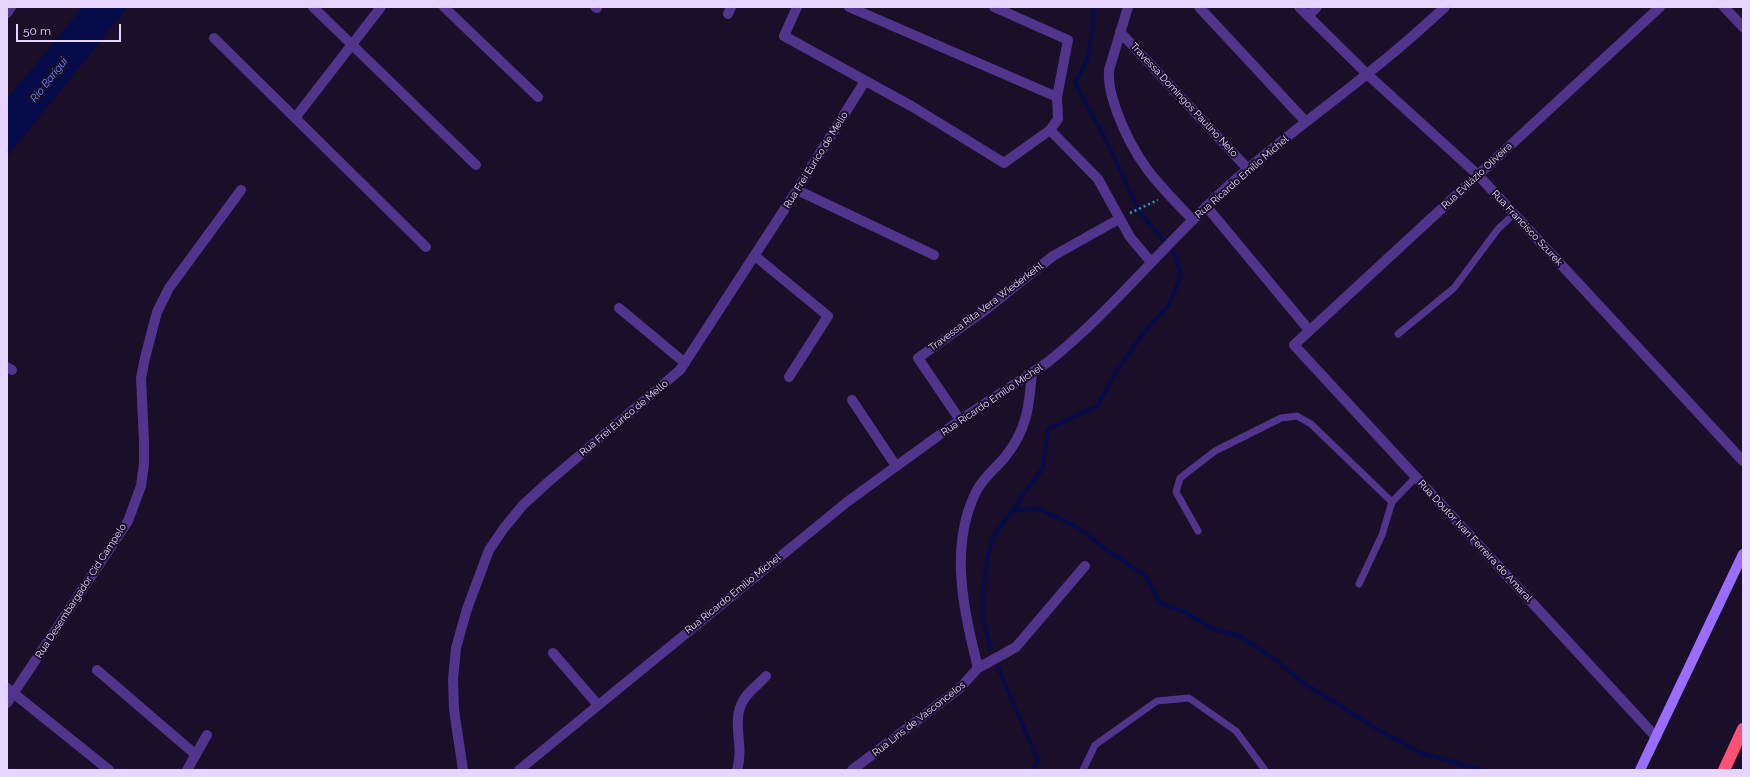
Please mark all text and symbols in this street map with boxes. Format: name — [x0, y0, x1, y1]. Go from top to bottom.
scale bar — [18, 16, 123, 42]
text: 50 m — [23, 24, 51, 38]
street label: Travessa Domingos Paulino Neto — [1128, 40, 1240, 160]
water label: Rio Barigui — [27, 55, 71, 105]
street label: Rua Frei Eurico de Mello — [781, 109, 851, 211]
street label: Rua Ricardo Emílio Michel — [1193, 133, 1291, 221]
street label: Rua Evilázio Oliveira — [1439, 140, 1515, 212]
street label: Rua Francisco Szurek — [1489, 188, 1565, 268]
street label: Travessa Rita Vera Wiederkehl — [927, 260, 1045, 354]
street label: Rua Ricardo Emílio Michel — [939, 362, 1045, 438]
street label: Rua Frei Eurico de Mello — [577, 377, 671, 459]
street label: Rua Doutor Ivan Ferreira do Amaral — [1415, 478, 1535, 604]
street label: Rua Desembargador Cid Campelo — [33, 521, 129, 661]
street label: Rua Ricardo Emílio Michel — [683, 552, 783, 636]
street label: Rua Lins de Vasconcelos — [870, 679, 968, 759]

